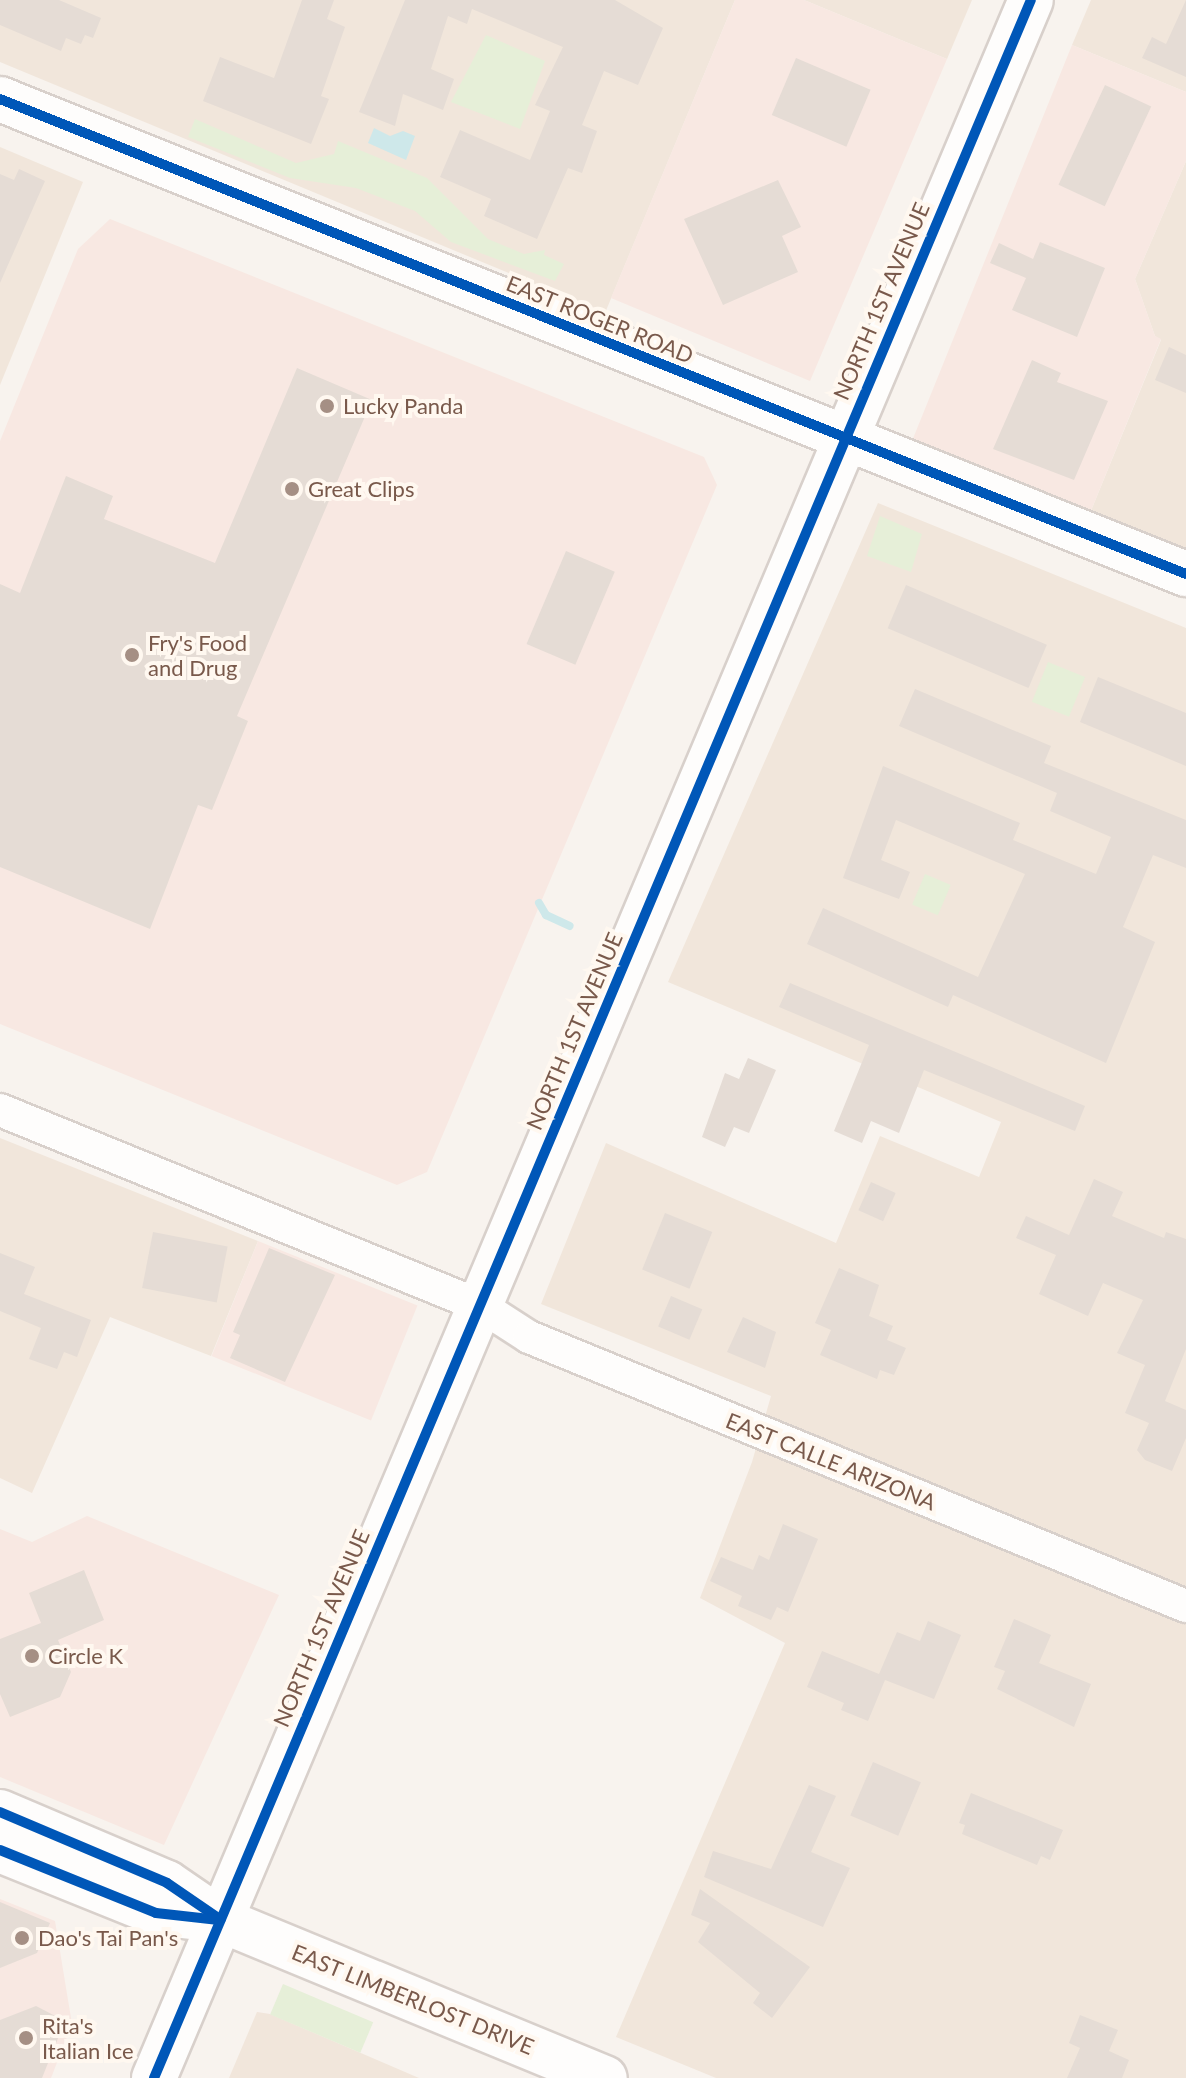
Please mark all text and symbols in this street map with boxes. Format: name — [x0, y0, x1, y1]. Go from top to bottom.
street label: NORTH 1ST AVENUE — [827, 198, 935, 404]
street label: EAST ROGER ROAD — [502, 269, 698, 369]
place label: Lucky Panda — [343, 393, 464, 419]
marker: Lucky Panda — [318, 397, 336, 415]
place label: Great Clips — [308, 476, 414, 502]
marker: Great Clips — [283, 480, 301, 498]
place label: Fry's Food and Drug — [148, 629, 247, 680]
marker: Fry's Food and Drug — [123, 646, 141, 664]
street label: NORTH 1ST AVENUE — [520, 928, 628, 1134]
street label: EAST CALLE ARIZONA — [721, 1406, 941, 1516]
street label: NORTH 1ST AVENUE — [267, 1525, 375, 1731]
place label: Circle K — [48, 1643, 123, 1669]
marker: Circle K — [23, 1647, 41, 1665]
place label: Dao's Tai Pan's — [38, 1925, 179, 1951]
marker: Dao's Tai Pan's — [13, 1929, 31, 1947]
street label: EAST LIMBERLOST DRIVE — [288, 1938, 538, 2060]
place label: Rita's Italian Ice — [42, 2012, 134, 2064]
marker: Rita's Italian Ice — [17, 2029, 35, 2047]

